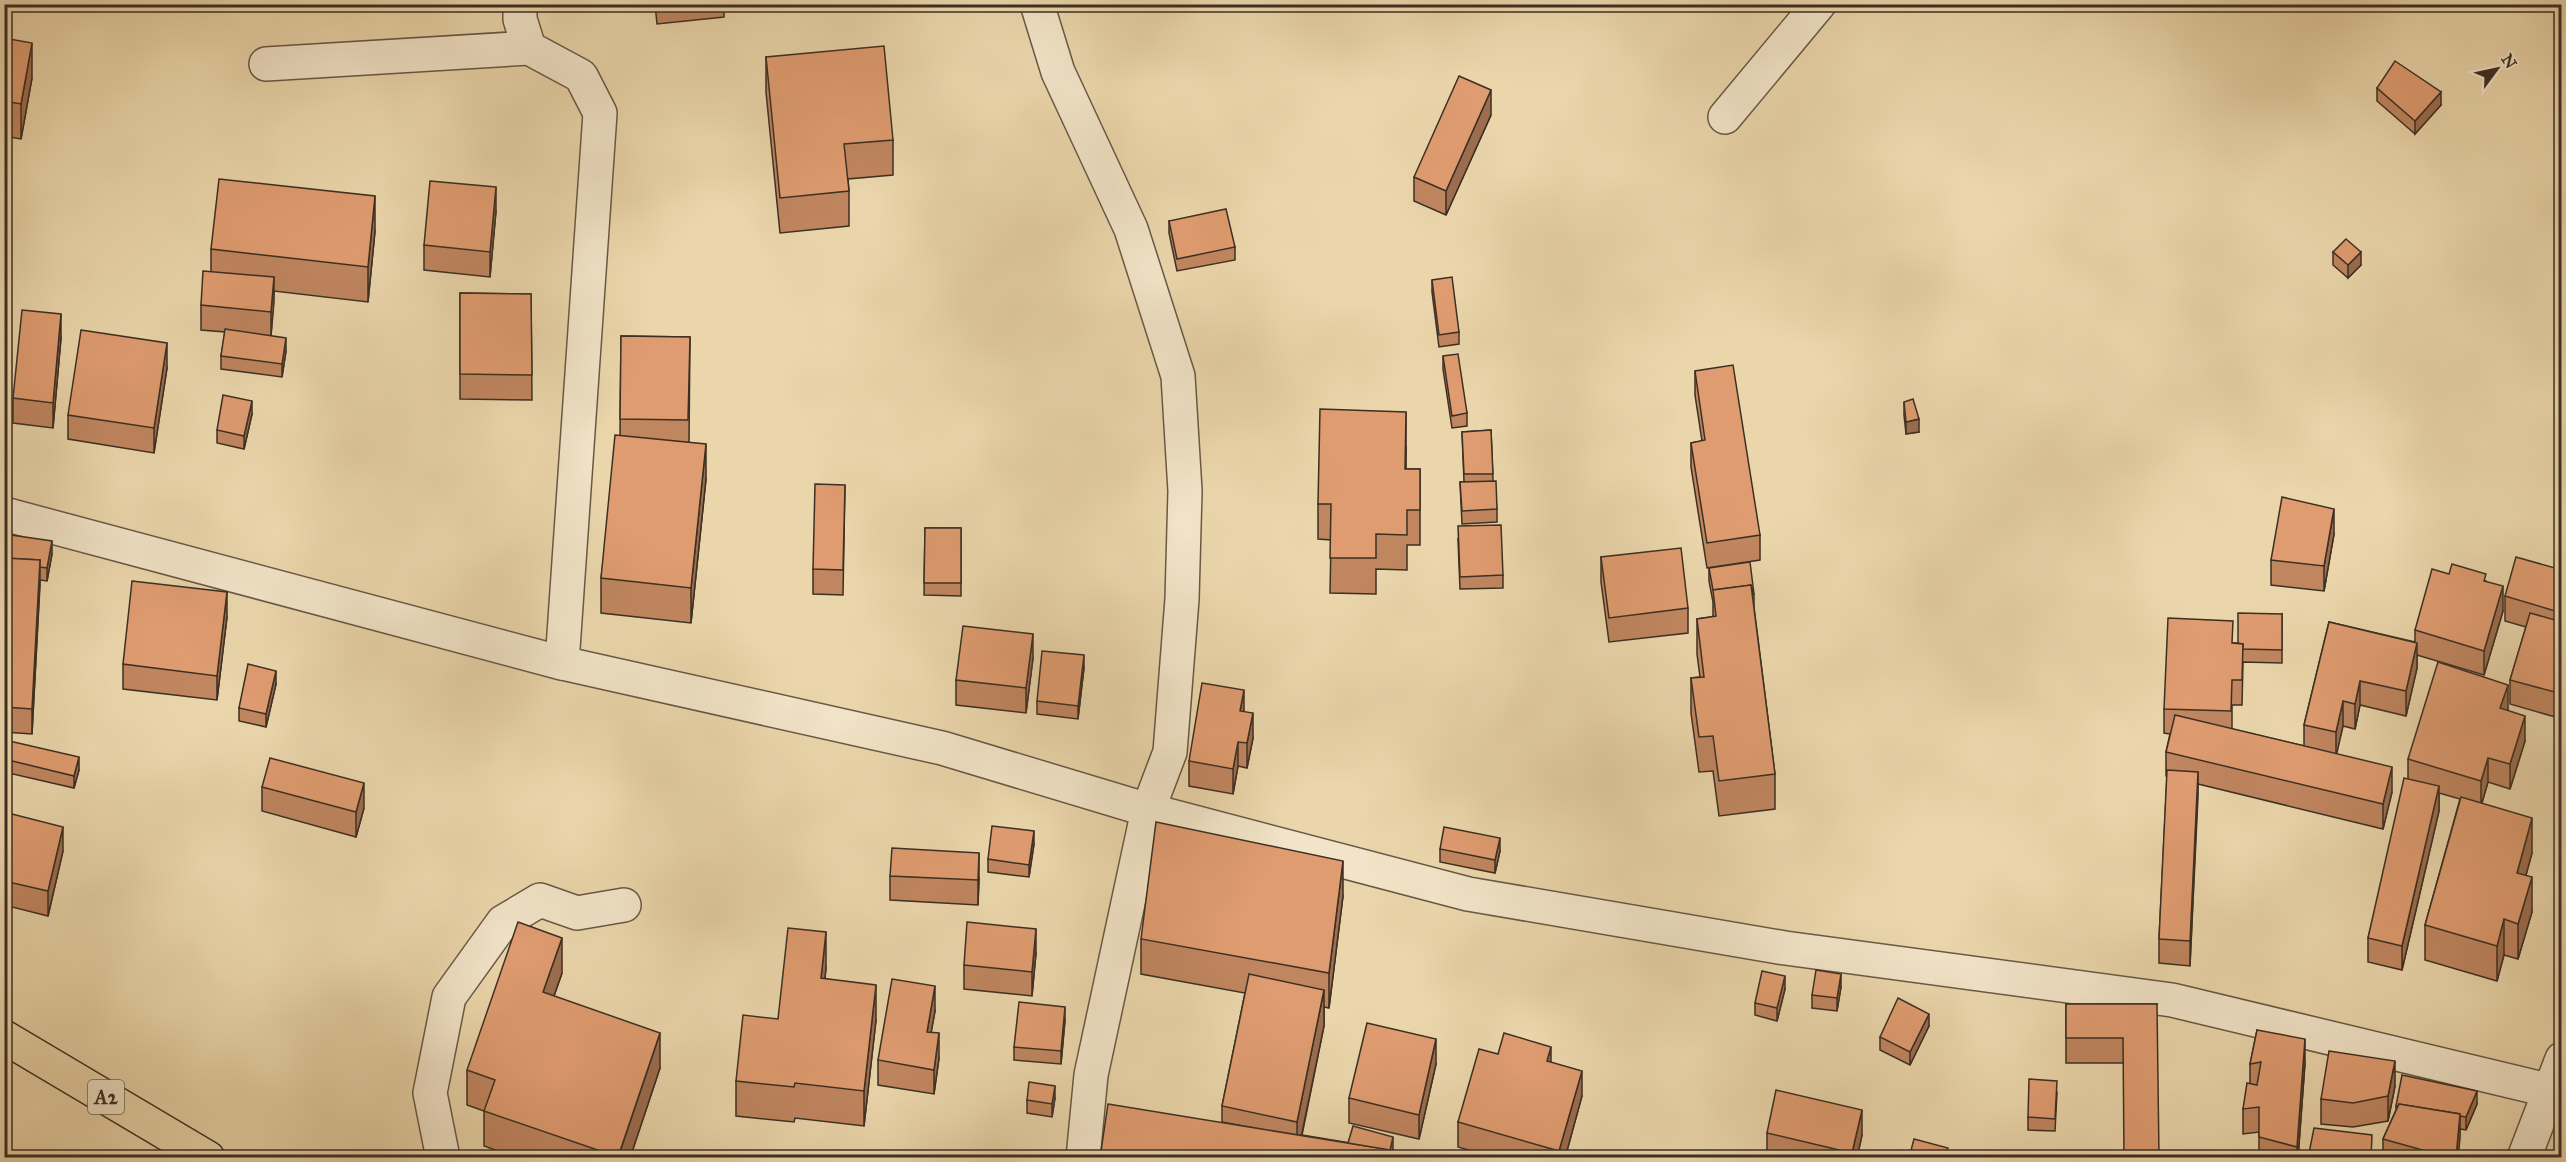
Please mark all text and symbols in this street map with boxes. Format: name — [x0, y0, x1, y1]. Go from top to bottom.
north arrow — [2467, 39, 2527, 99]
text: N — [2497, 50, 2521, 72]
road number: A2 — [88, 1080, 124, 1114]

